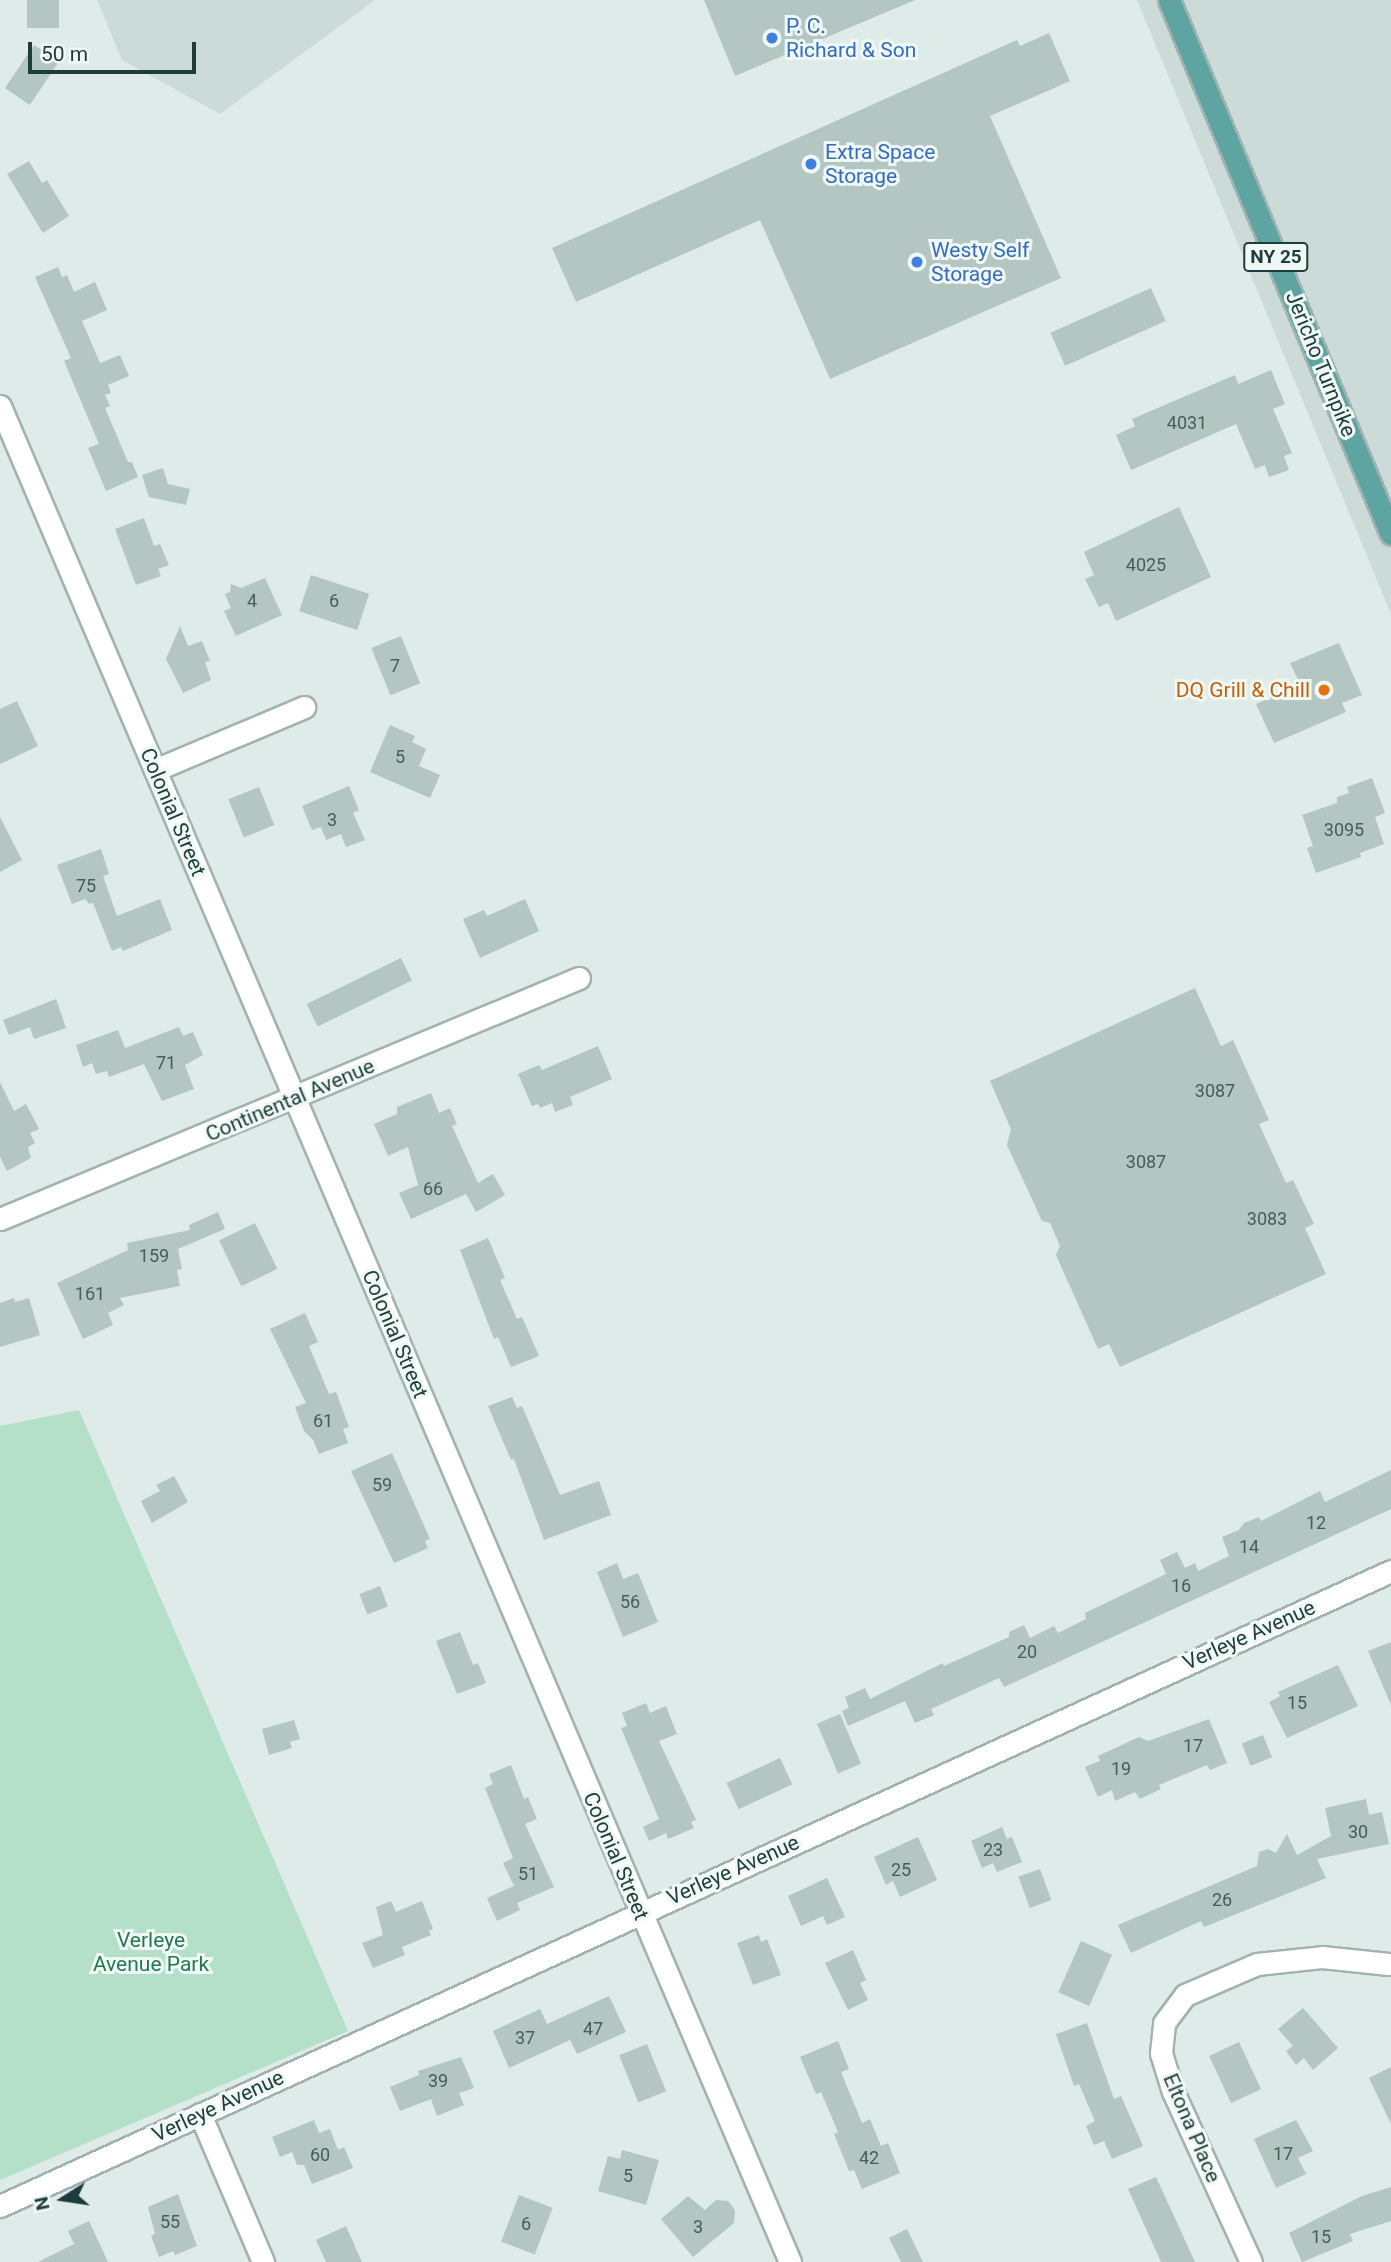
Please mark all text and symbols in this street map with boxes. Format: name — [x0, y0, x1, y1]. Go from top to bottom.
place label: P. C. Richard & Son — [786, 13, 916, 63]
scale bar — [32, 28, 200, 72]
marker: P. C. Richard & Son — [764, 30, 780, 46]
text: 50 m — [41, 42, 88, 66]
place label: Extra Space Storage — [825, 139, 935, 189]
marker: Extra Space Storage — [803, 156, 819, 172]
place label: Westy Self Storage — [931, 237, 1029, 287]
road number: NY 25 — [1243, 242, 1309, 272]
marker: Westy Self Storage — [909, 254, 925, 270]
street label: Jericho Turnpike — [1280, 287, 1362, 441]
house number: 4031 — [1167, 412, 1207, 434]
house number: 4025 — [1126, 554, 1166, 576]
house number: 4 — [247, 590, 257, 612]
house number: 6 — [329, 590, 339, 612]
house number: 7 — [390, 655, 400, 677]
place label: DQ Grill & Chill — [1176, 677, 1310, 703]
marker: DQ Grill & Chill — [1316, 682, 1332, 698]
street label: Colonial Street — [135, 744, 211, 880]
house number: 5 — [395, 746, 405, 768]
house number: 3 — [327, 809, 337, 831]
house number: 3095 — [1324, 819, 1364, 841]
house number: 75 — [76, 875, 96, 897]
house number: 71 — [156, 1052, 176, 1074]
street label: Continental Avenue — [202, 1053, 378, 1147]
house number: 3087 — [1195, 1080, 1235, 1102]
house number: 3087 — [1126, 1151, 1166, 1173]
house number: 66 — [423, 1178, 443, 1200]
house number: 3083 — [1247, 1208, 1287, 1230]
house number: 159 — [139, 1245, 169, 1267]
street label: Colonial Street — [357, 1266, 433, 1402]
house number: 161 — [75, 1283, 105, 1305]
house number: 61 — [313, 1410, 333, 1432]
house number: 59 — [372, 1474, 392, 1496]
house number: 12 — [1306, 1512, 1326, 1534]
house number: 14 — [1239, 1536, 1259, 1558]
house number: 16 — [1171, 1575, 1191, 1597]
house number: 56 — [620, 1591, 640, 1613]
street label: Verleye Avenue — [1179, 1595, 1319, 1675]
house number: 20 — [1017, 1641, 1037, 1663]
house number: 15 — [1287, 1692, 1307, 1714]
house number: 17 — [1183, 1735, 1203, 1757]
house number: 19 — [1111, 1758, 1131, 1780]
street label: Colonial Street — [578, 1788, 654, 1924]
house number: 30 — [1348, 1821, 1368, 1843]
street label: Verleye Avenue — [663, 1830, 803, 1910]
house number: 23 — [983, 1839, 1003, 1861]
house number: 25 — [891, 1859, 911, 1881]
house number: 51 — [518, 1863, 538, 1885]
house number: 26 — [1212, 1889, 1232, 1911]
park label: Verleye Avenue Park — [93, 1927, 209, 1977]
house number: 47 — [583, 2018, 603, 2040]
house number: 37 — [515, 2027, 535, 2049]
street label: Verleye Avenue — [148, 2065, 288, 2147]
house number: 39 — [428, 2070, 448, 2092]
street label: Eltona Place — [1158, 2070, 1226, 2186]
house number: 17 — [1273, 2143, 1293, 2165]
house number: 60 — [310, 2144, 330, 2166]
house number: 42 — [859, 2147, 879, 2169]
north arrow — [28, 2164, 98, 2234]
house number: 5 — [623, 2165, 633, 2187]
text: N — [29, 2195, 55, 2212]
house number: 55 — [160, 2211, 180, 2233]
house number: 6 — [521, 2213, 531, 2235]
house number: 3 — [693, 2216, 703, 2238]
house number: 15 — [1311, 2226, 1331, 2248]

